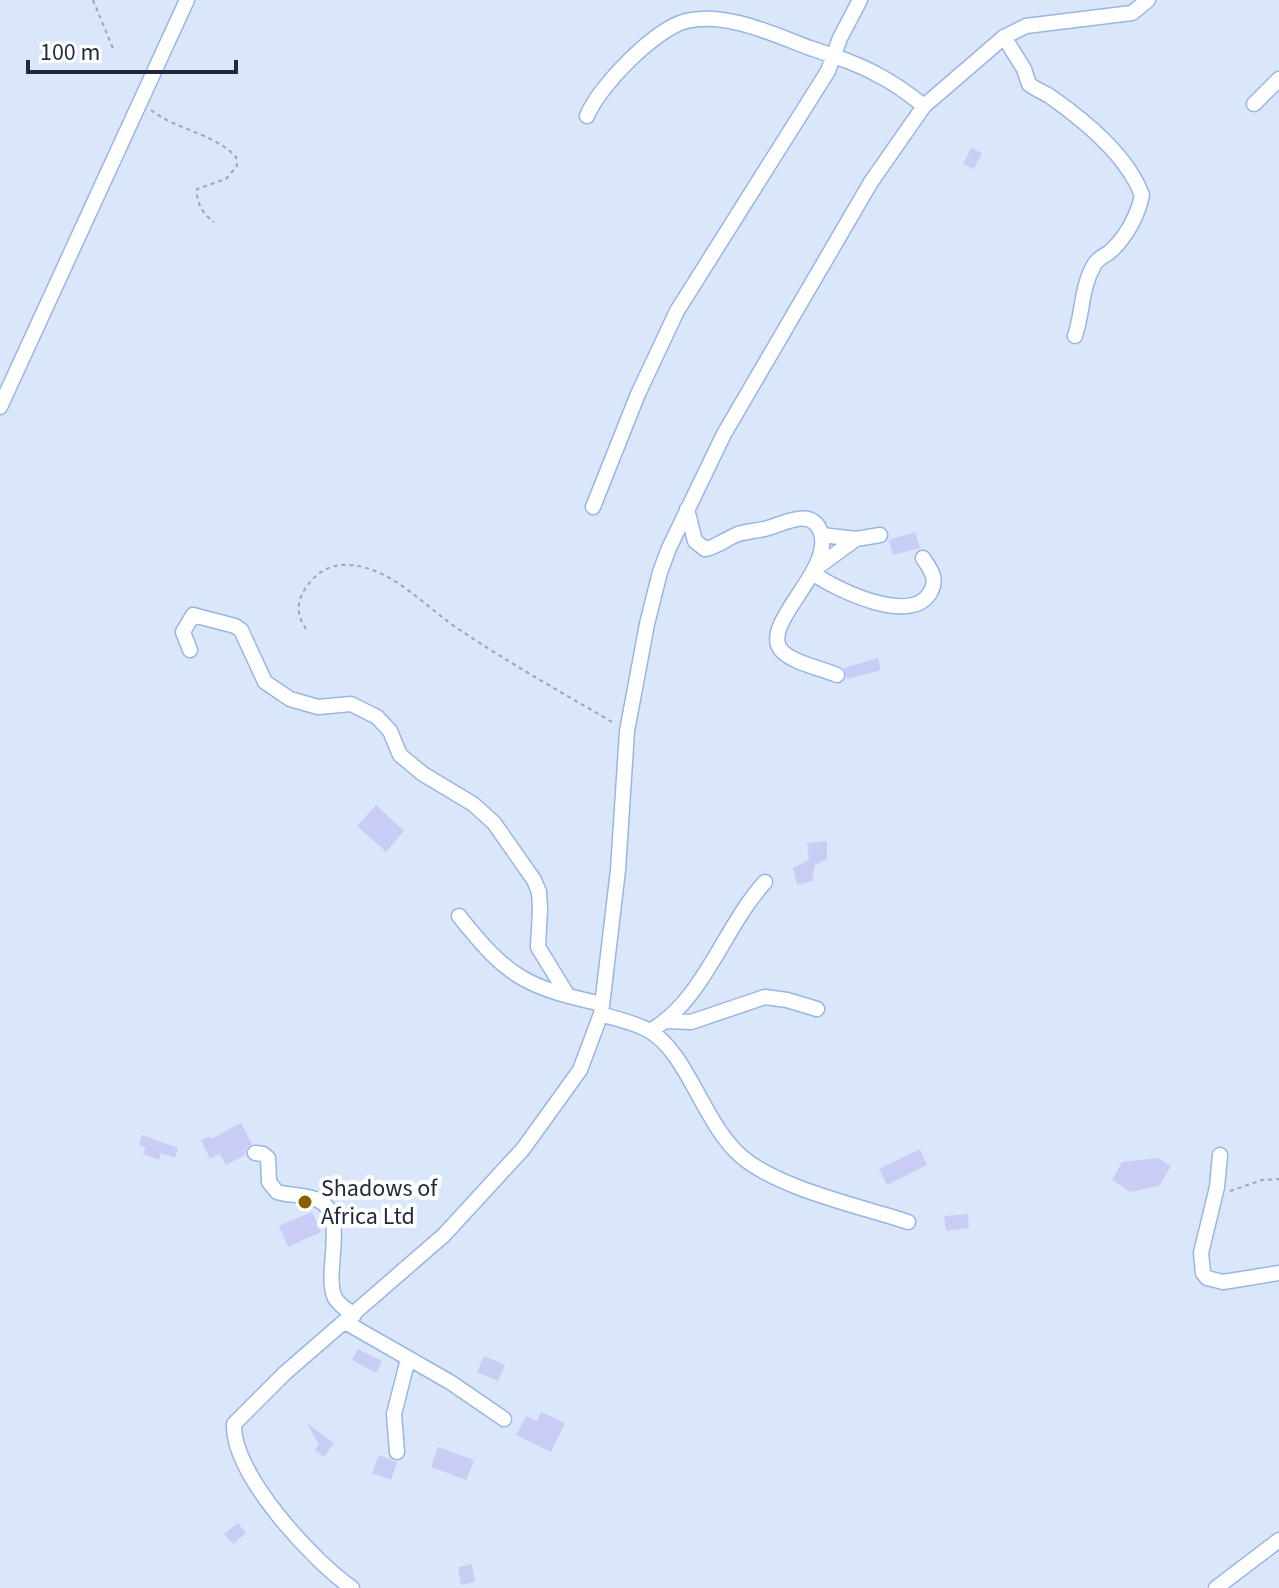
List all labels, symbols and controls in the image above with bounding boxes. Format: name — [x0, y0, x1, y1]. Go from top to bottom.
scale bar — [28, 24, 236, 74]
text: 100 m — [40, 35, 100, 70]
place label: Shadows of Africa Ltd — [321, 1171, 438, 1234]
marker: Shadows of Africa Ltd — [296, 1193, 314, 1211]

